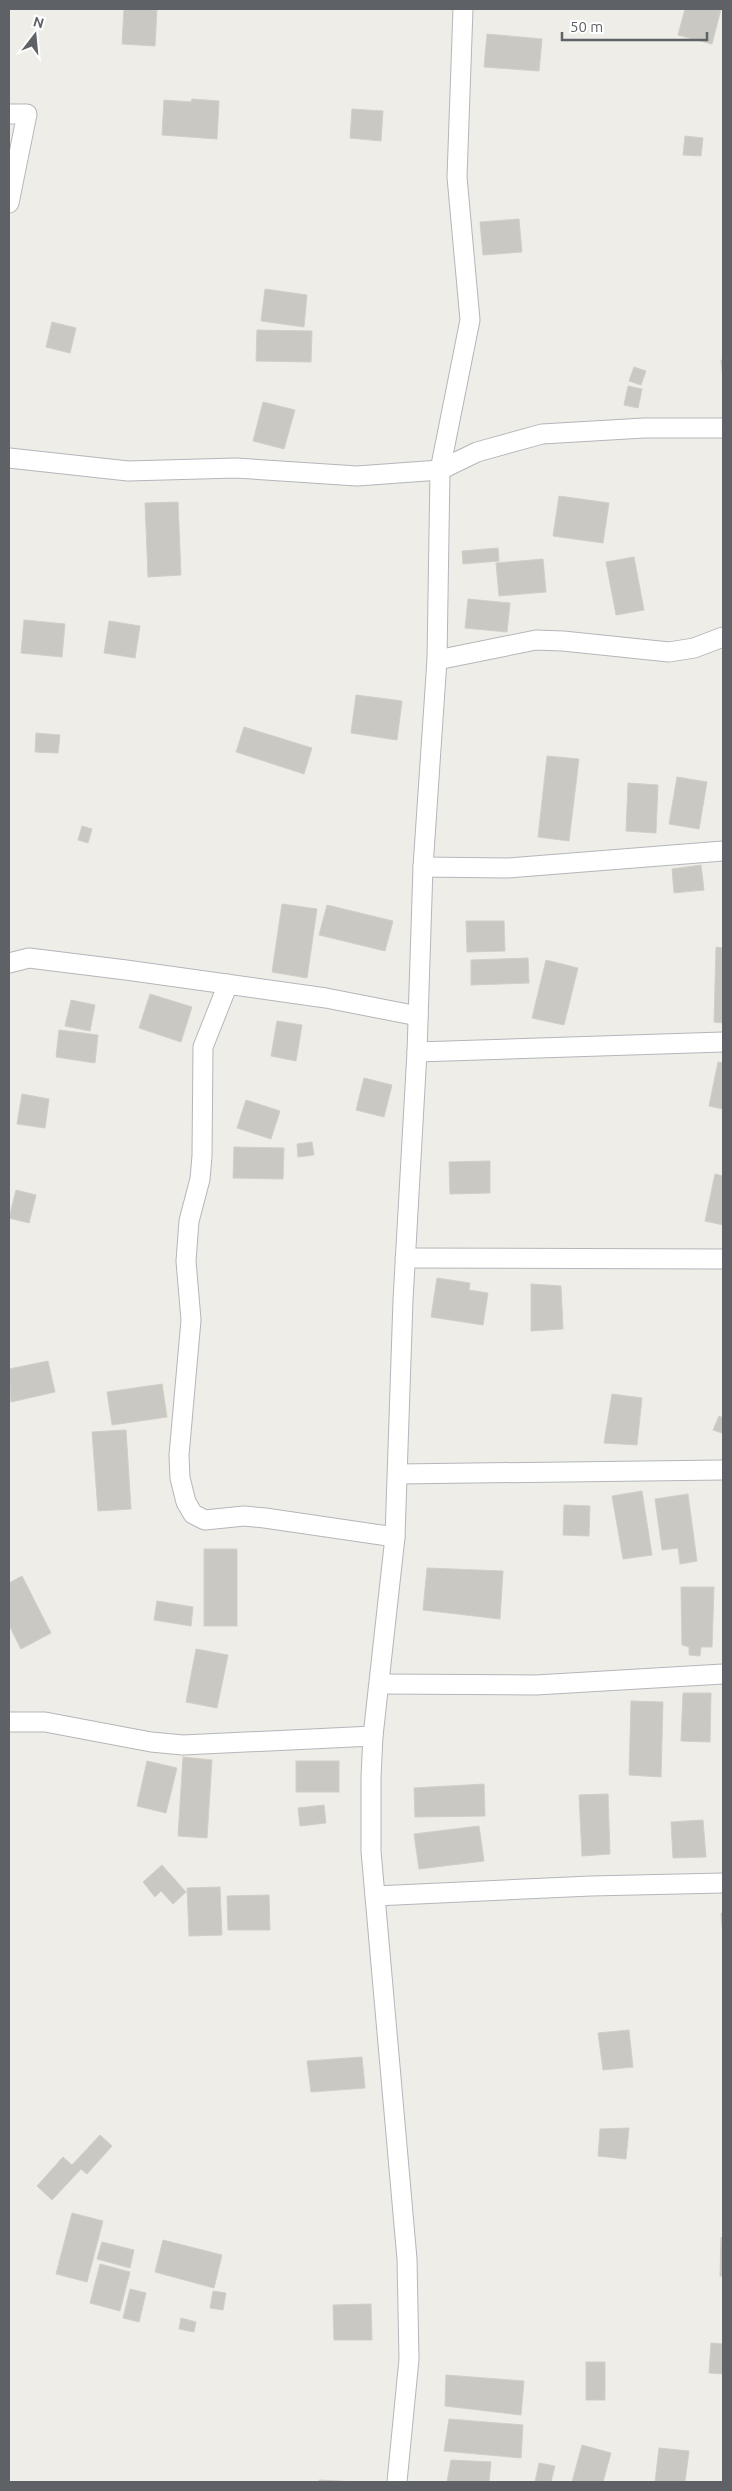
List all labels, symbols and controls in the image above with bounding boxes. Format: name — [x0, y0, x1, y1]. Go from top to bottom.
north arrow — [10, 10, 60, 60]
scale bar — [562, 10, 707, 42]
text: N — [31, 13, 46, 32]
text: 50 m — [570, 18, 603, 35]

